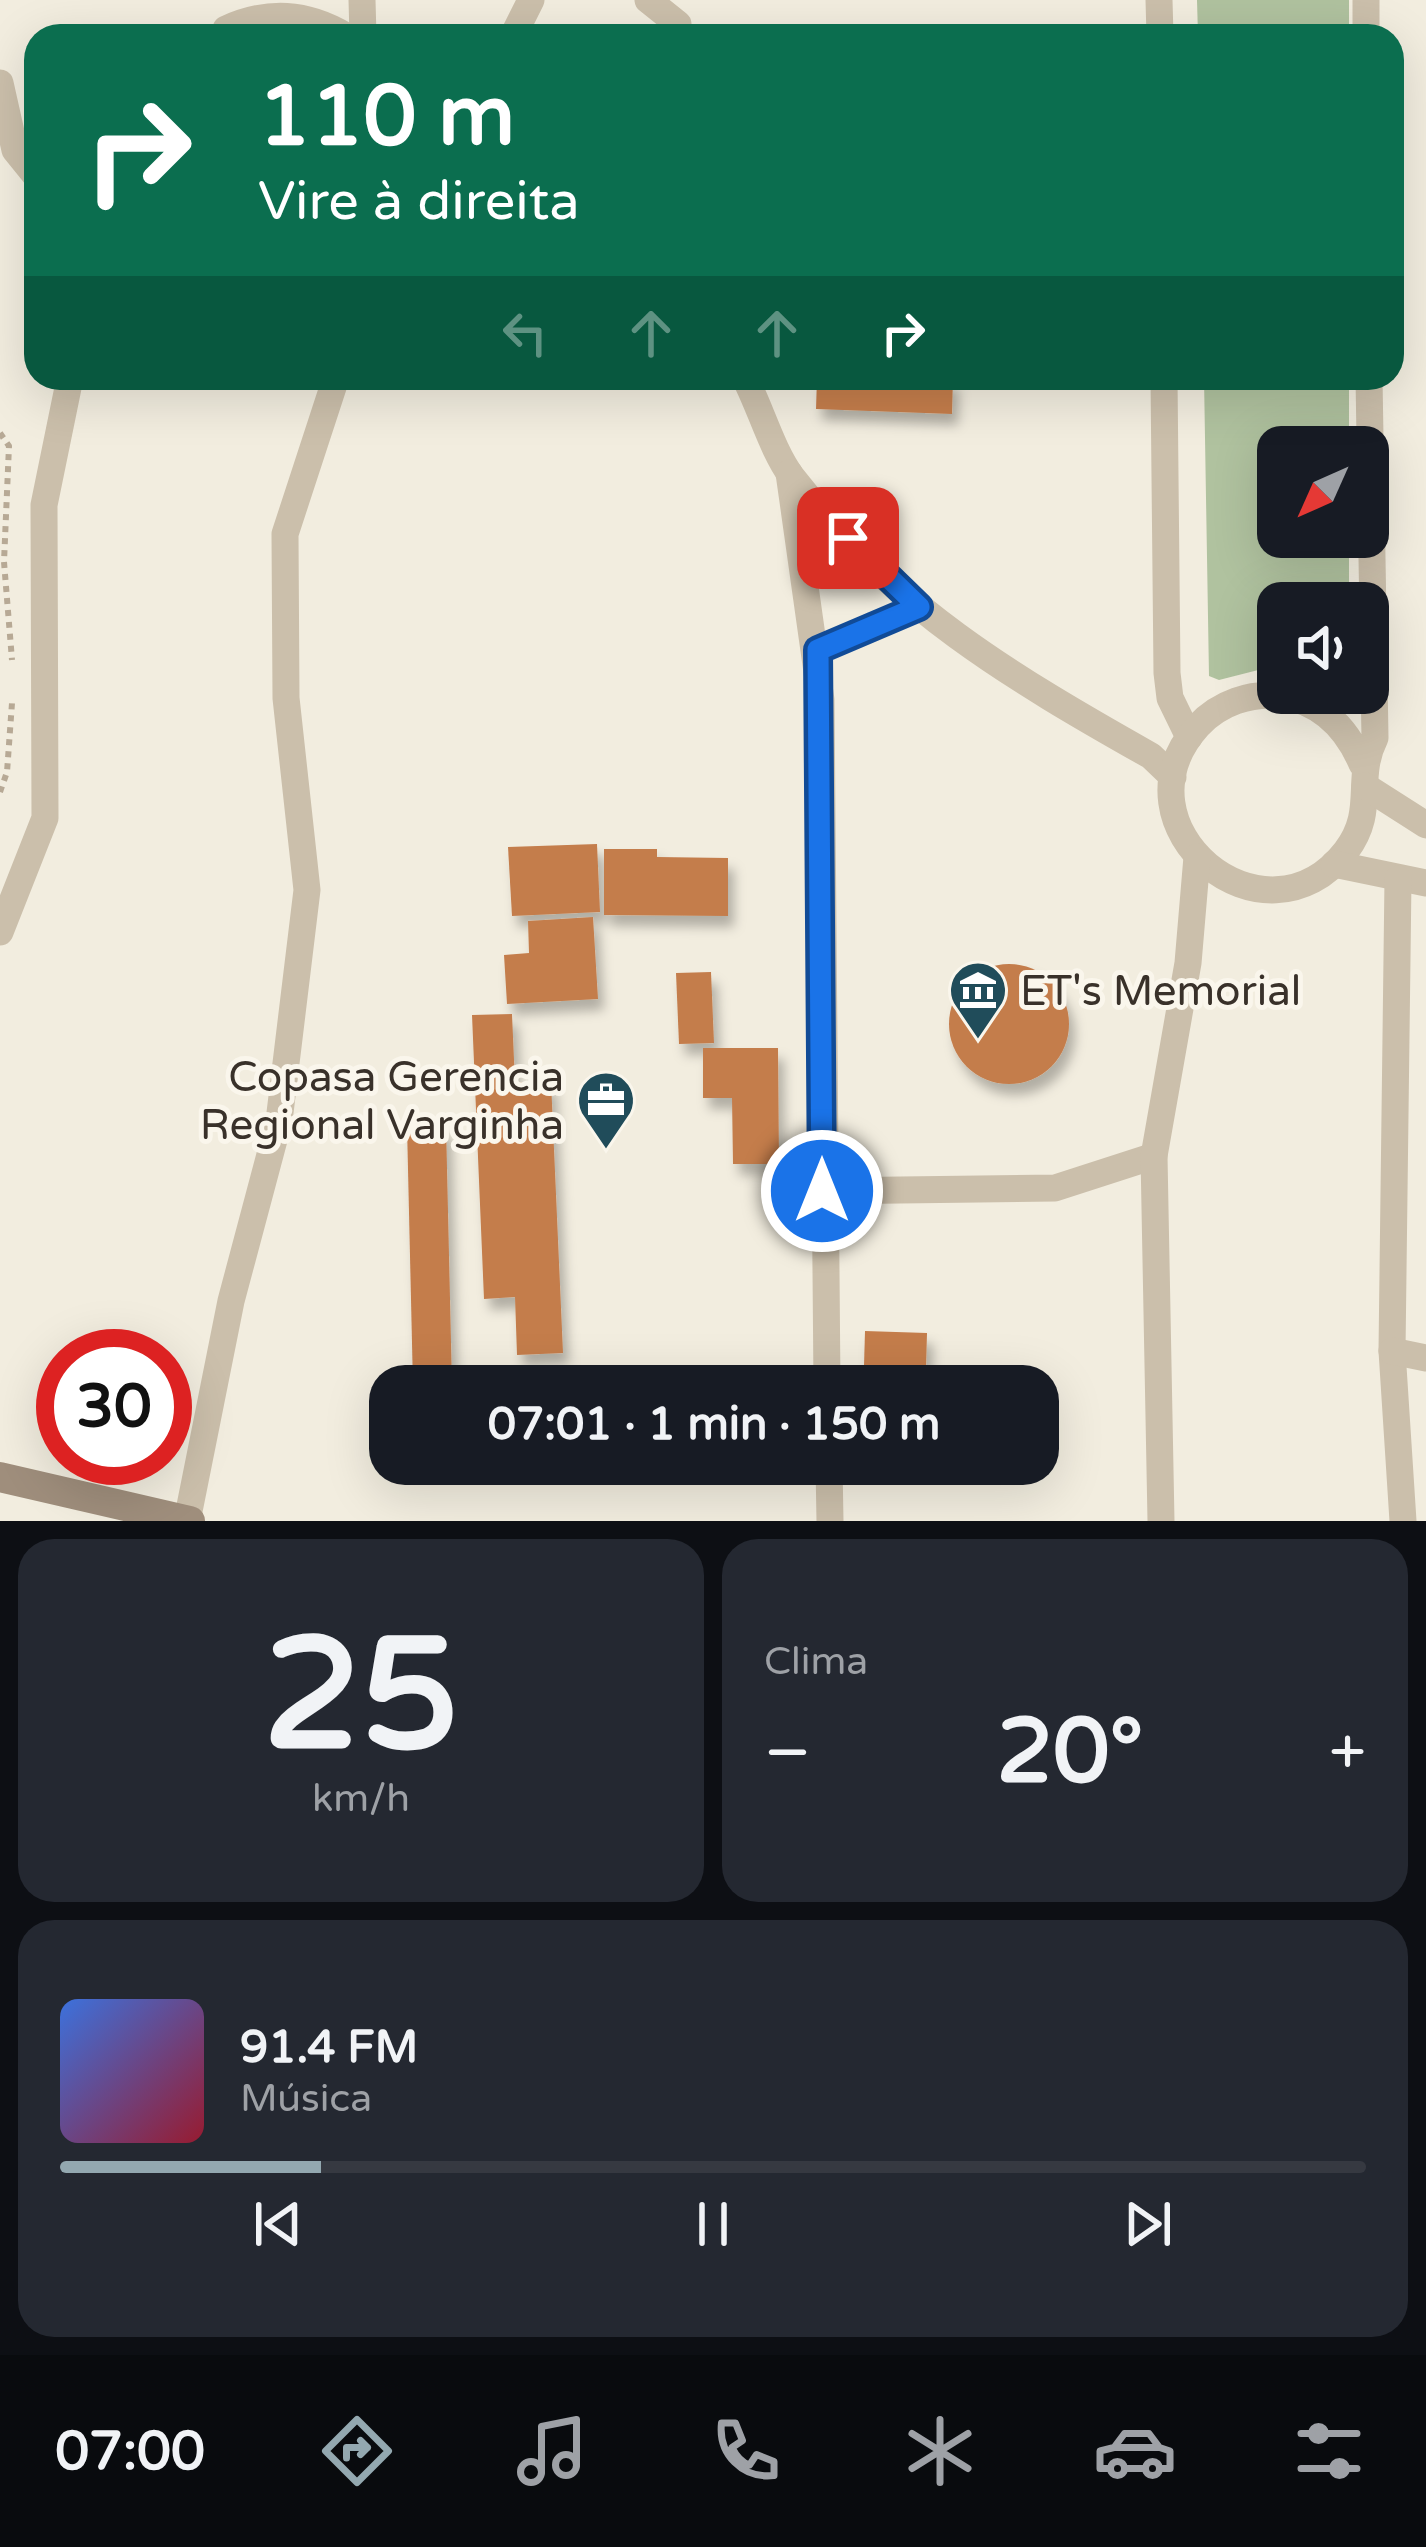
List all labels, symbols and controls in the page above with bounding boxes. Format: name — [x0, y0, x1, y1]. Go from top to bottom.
text: 110 m — [258, 67, 515, 168]
icon: right — [60, 72, 216, 228]
text: Vire à direita — [258, 169, 580, 234]
icon: left — [492, 300, 558, 366]
icon: ahead — [618, 300, 684, 366]
icon: ahead — [744, 300, 810, 366]
icon: right — [870, 300, 936, 366]
north arrow — [1257, 426, 1389, 558]
map controls — [1257, 426, 1389, 714]
pin — [797, 487, 899, 589]
icon: arrive — [815, 505, 881, 571]
button: sound — [1257, 582, 1389, 714]
museum icon: ET's Memorial — [947, 959, 1009, 1041]
place label: ET's Memorial — [1020, 966, 1301, 1017]
place label: Copasa Gerencia Regional Varginha — [200, 1052, 564, 1151]
office icon: Copasa Gerencia Regional Varginha — [575, 1069, 637, 1151]
position arrow — [759, 1128, 885, 1254]
speed limit sign: 30 — [36, 1329, 192, 1485]
text: 07:01 · 1 min · 150 m — [488, 1398, 940, 1452]
text: 25 — [263, 1603, 459, 1791]
text: Clima — [764, 1638, 868, 1685]
text: 20° — [996, 1698, 1143, 1807]
text: − — [764, 1713, 811, 1793]
text: + — [1329, 1713, 1366, 1793]
text: km/h — [312, 1775, 410, 1822]
text: 91.4 FM — [240, 2021, 418, 2075]
text: Música — [240, 2075, 372, 2122]
icon: previous — [245, 2191, 311, 2257]
icon: pause — [680, 2191, 746, 2257]
icon: next — [1115, 2191, 1181, 2257]
icon: directions — [315, 2409, 399, 2493]
icon: music — [510, 2409, 594, 2493]
icon: phone — [704, 2409, 788, 2493]
icon: climate — [898, 2409, 982, 2493]
icon: car — [1093, 2409, 1177, 2493]
icon: filters — [1287, 2409, 1371, 2493]
text: 07:00 — [55, 2419, 205, 2484]

